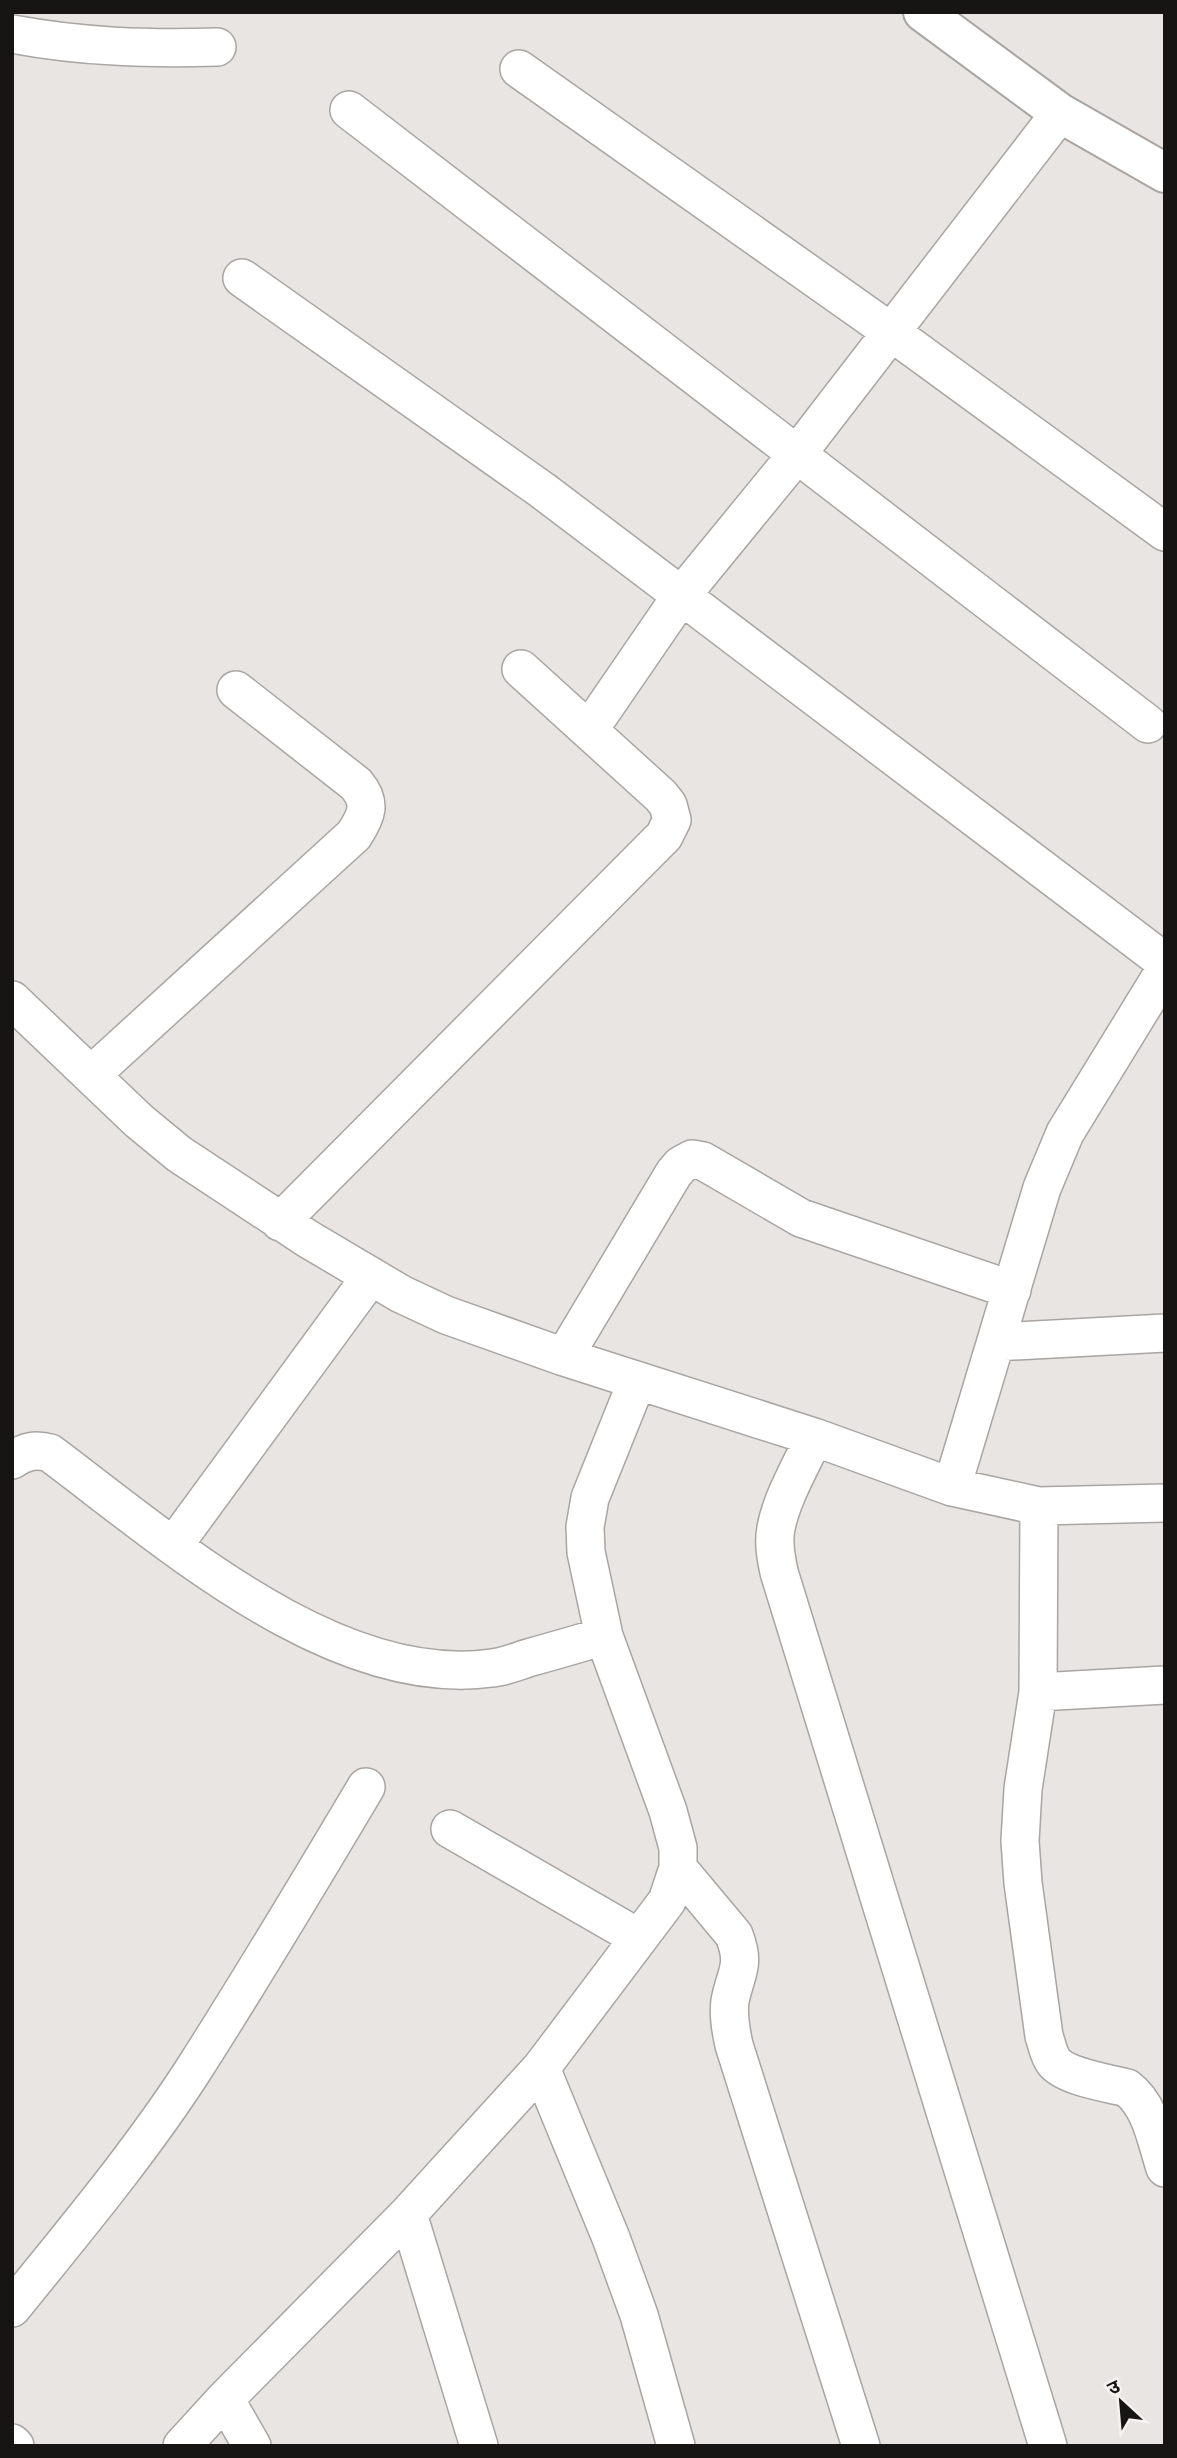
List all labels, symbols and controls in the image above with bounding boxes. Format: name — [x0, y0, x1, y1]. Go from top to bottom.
north arrow — [1086, 2367, 1156, 2437]
text: उ — [1103, 2372, 1125, 2401]

